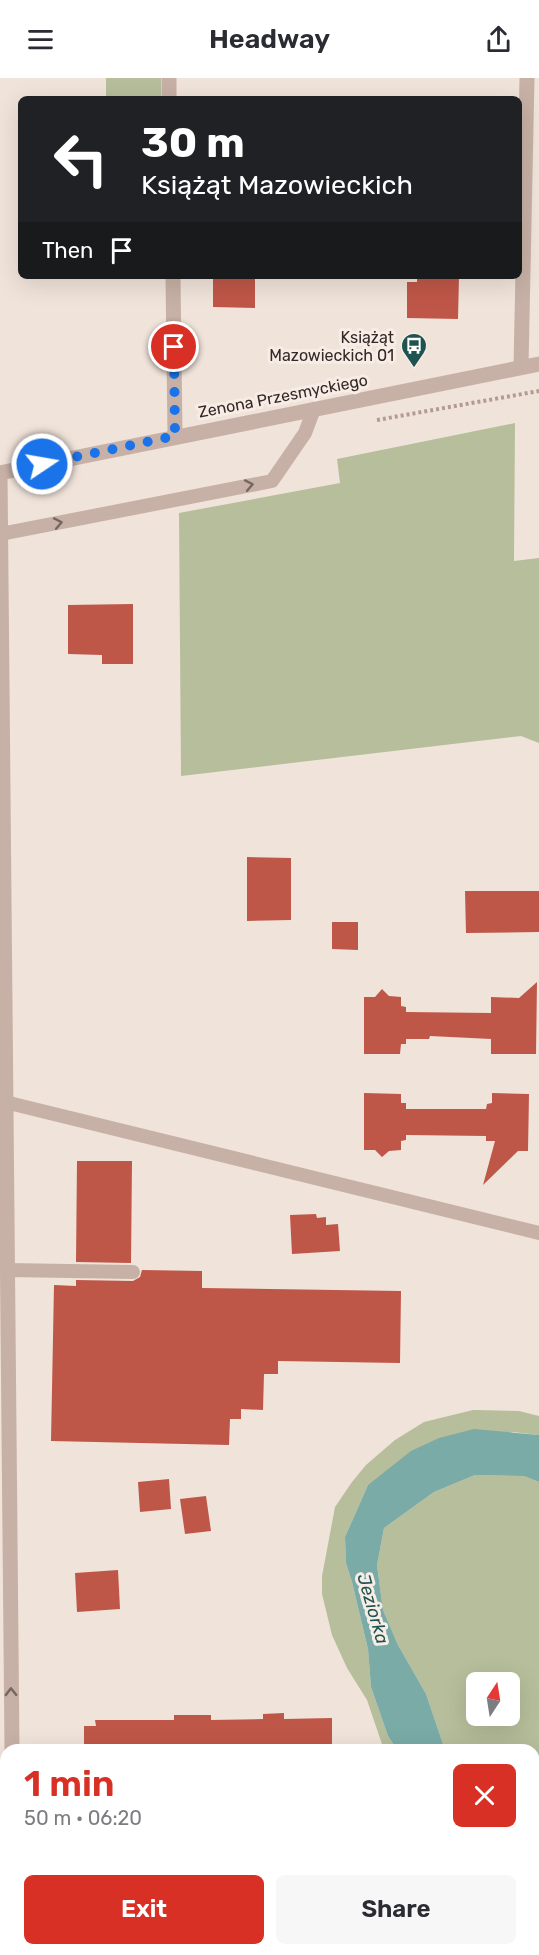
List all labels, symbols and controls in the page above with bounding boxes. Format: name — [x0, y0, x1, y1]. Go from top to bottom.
icon: menu — [24, 23, 57, 56]
text: Headway — [209, 23, 330, 55]
icon: share — [482, 23, 515, 56]
text: 30 m — [141, 118, 245, 168]
icon: left — [42, 120, 120, 198]
text: Książąt Mazowieckich — [141, 169, 413, 201]
icon: arrive — [105, 234, 138, 267]
text: Then — [42, 237, 93, 264]
pin — [148, 321, 199, 372]
place label: Książąt Mazowieckich 01 — [269, 328, 394, 365]
icon: arrive — [157, 330, 190, 363]
bus stop icon: Książąt Mazowieckich 01 — [399, 331, 429, 369]
street label: Zenona Przesmyckiego — [197, 370, 369, 422]
position arrow — [10, 432, 74, 496]
one-way arrow — [244, 479, 254, 492]
one-way arrow — [53, 517, 63, 530]
water label: Jeziorka — [353, 1571, 394, 1647]
north arrow — [466, 1672, 520, 1726]
map controls — [466, 1672, 520, 1726]
one-way arrow — [5, 1688, 17, 1697]
text: 1 min — [24, 1762, 115, 1805]
button: close — [453, 1764, 516, 1827]
text: 50 m · 06:20 — [24, 1806, 142, 1830]
button: Exit — [24, 1875, 264, 1944]
button: Share — [276, 1875, 516, 1944]

